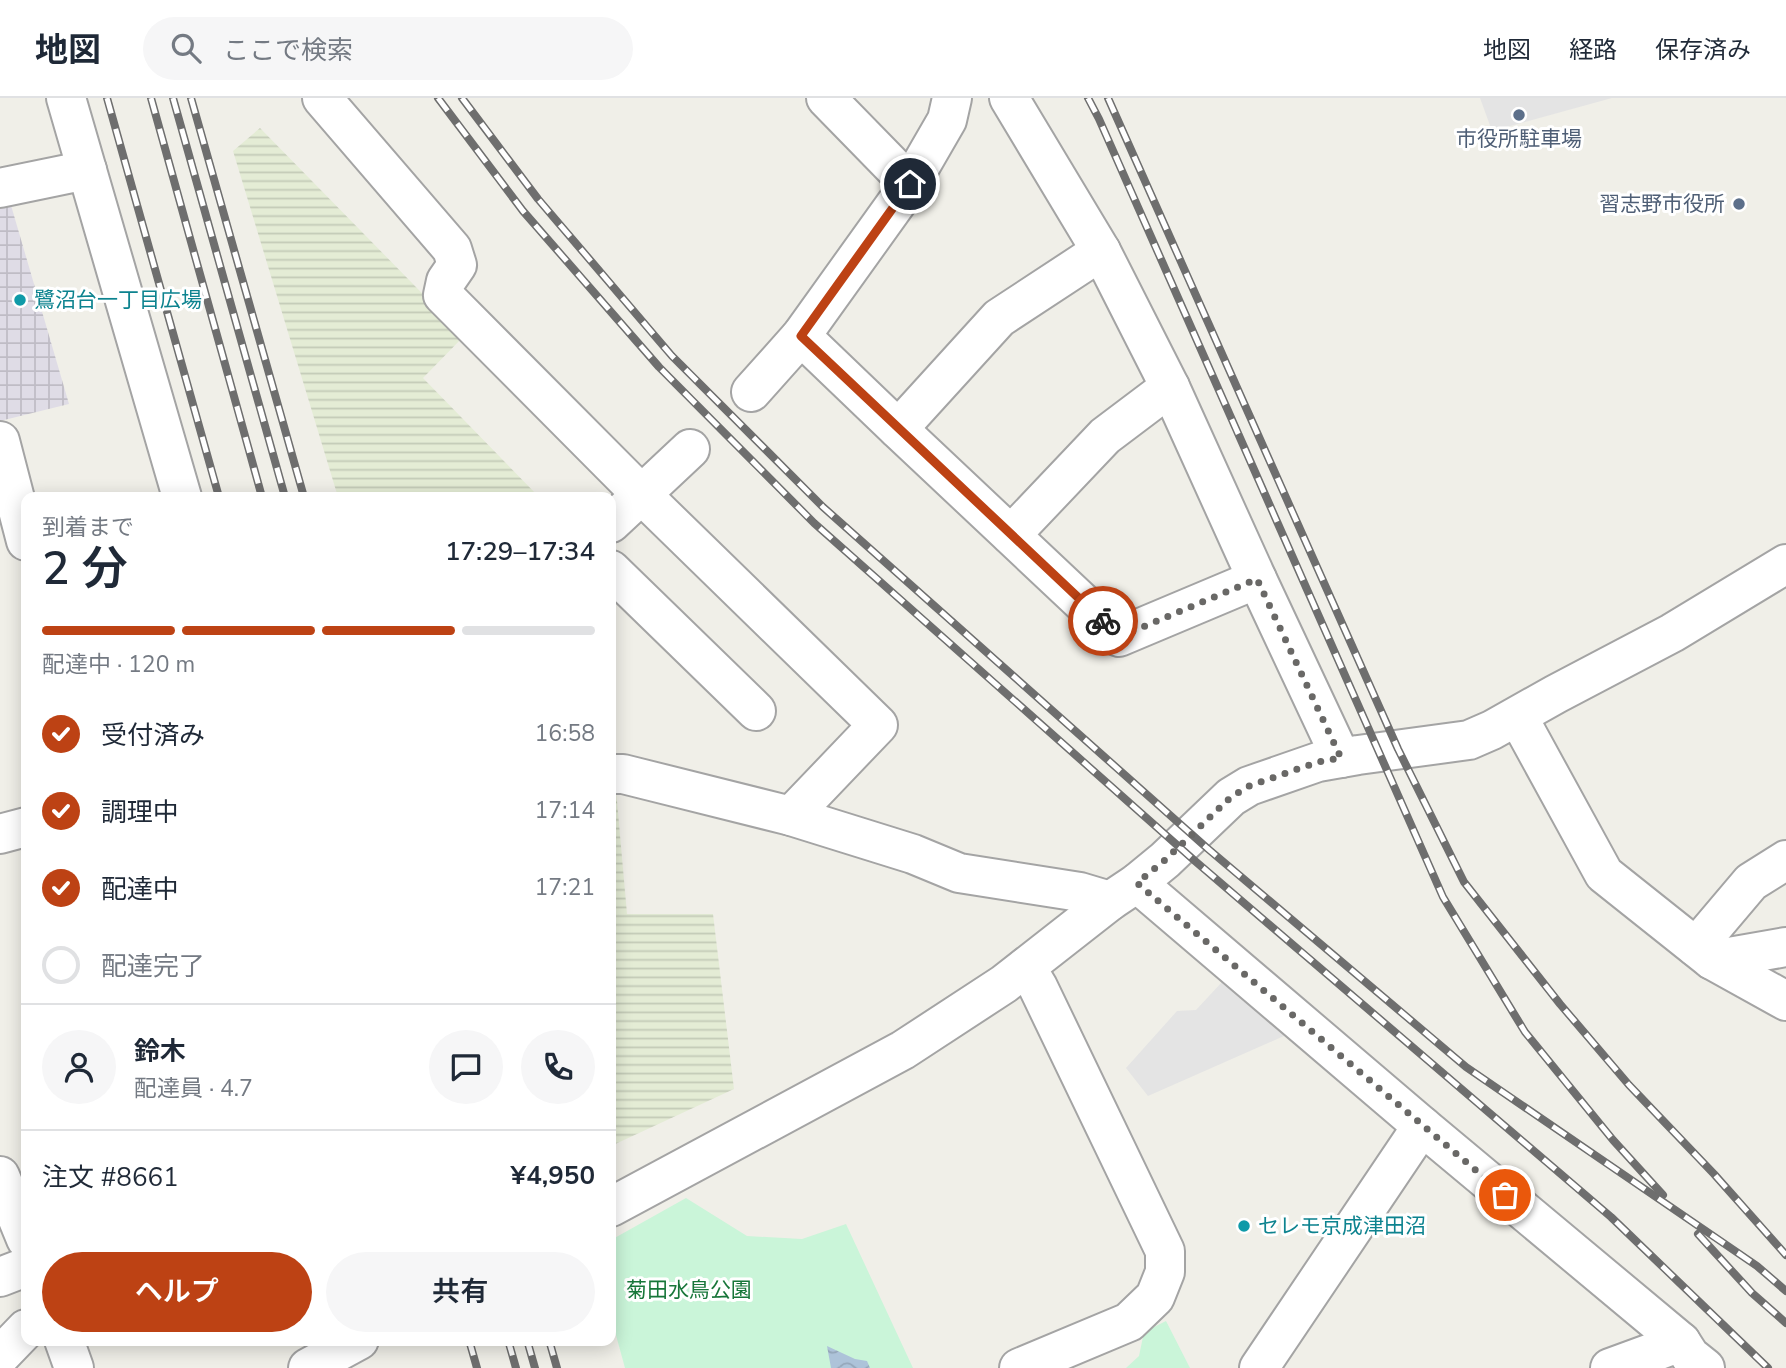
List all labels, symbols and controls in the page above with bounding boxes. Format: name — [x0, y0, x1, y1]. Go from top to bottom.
search box — [143, 17, 633, 80]
text: 地図 — [35, 28, 101, 73]
icon: search — [167, 29, 205, 67]
text: ここで検索 — [223, 33, 353, 68]
text: 地図 — [1483, 34, 1531, 66]
text: 経路 — [1569, 34, 1617, 66]
text: 保存済み — [1655, 34, 1751, 66]
marker: 市役所駐車場 — [1511, 107, 1527, 123]
place label: 市役所駐車場 — [1456, 125, 1582, 153]
pin — [880, 154, 940, 214]
icon: home — [891, 165, 929, 203]
place label: 習志野市役所 — [1599, 190, 1725, 218]
marker: 習志野市役所 — [1731, 196, 1747, 212]
place label: 鷺沼台一丁目広場 — [34, 286, 202, 314]
marker: 鷺沼台一丁目広場 — [12, 292, 28, 308]
text: 到着まで — [42, 512, 134, 543]
text: 17:29–17:34 — [445, 534, 595, 569]
text: 2 分 — [42, 537, 128, 600]
courier — [1068, 586, 1138, 656]
icon: bike — [1084, 602, 1122, 640]
text: 配達中 · 120 m — [42, 649, 195, 680]
icon: check — [42, 715, 80, 753]
text: 受付済み — [101, 718, 205, 753]
text: 16:58 — [535, 718, 595, 749]
icon: check — [42, 792, 80, 830]
text: 調理中 — [101, 795, 179, 830]
text: 17:14 — [535, 795, 595, 826]
icon: check — [42, 869, 80, 907]
text: 配達中 — [101, 872, 179, 907]
text: 17:21 — [535, 872, 595, 903]
text: 配達完了 — [101, 949, 205, 984]
button: person — [42, 1030, 116, 1104]
button: chat — [429, 1030, 503, 1104]
button: phone — [521, 1030, 595, 1104]
text: 鈴木 — [134, 1034, 186, 1069]
text: 配達員 · 4.7 — [134, 1073, 253, 1104]
text: ¥4,950 — [511, 1158, 595, 1193]
text: 注文 #8661 — [42, 1160, 179, 1195]
pin — [1475, 1165, 1535, 1225]
icon: bag — [1486, 1176, 1524, 1214]
place label: セレモ京成津田沼 — [1258, 1212, 1426, 1240]
marker: セレモ京成津田沼 — [1236, 1218, 1252, 1234]
button: ヘルプ — [42, 1252, 312, 1332]
button: 共有 — [326, 1252, 595, 1332]
park label: 菊田水鳥公園 — [626, 1276, 752, 1304]

